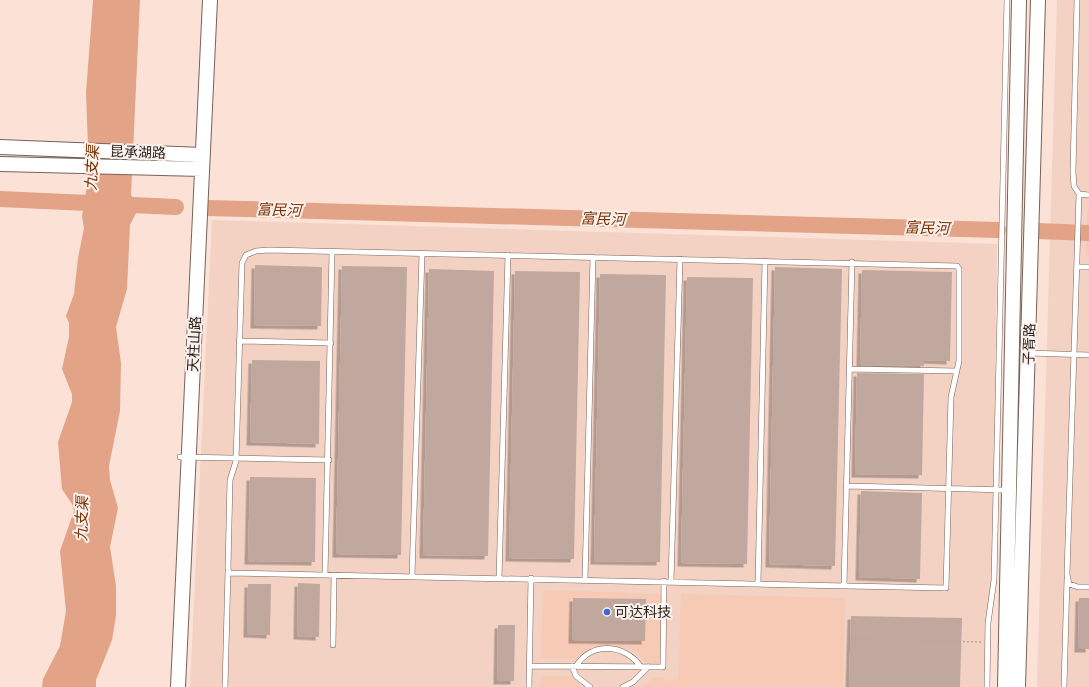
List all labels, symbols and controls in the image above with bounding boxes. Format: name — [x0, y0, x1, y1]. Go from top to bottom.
water label: 九支渠 — [82, 143, 102, 191]
street label: 昆承湖路 — [110, 143, 166, 162]
water label: 富民河 — [256, 200, 305, 220]
water label: 富民河 — [580, 209, 629, 229]
water label: 富民河 — [904, 218, 953, 238]
street label: 天柱山路 — [185, 316, 204, 372]
street label: 子胥路 — [1020, 323, 1039, 365]
water label: 九支渠 — [73, 494, 91, 542]
place label: 可达科技 — [615, 604, 671, 621]
marker: 可达科技 — [602, 607, 612, 617]

